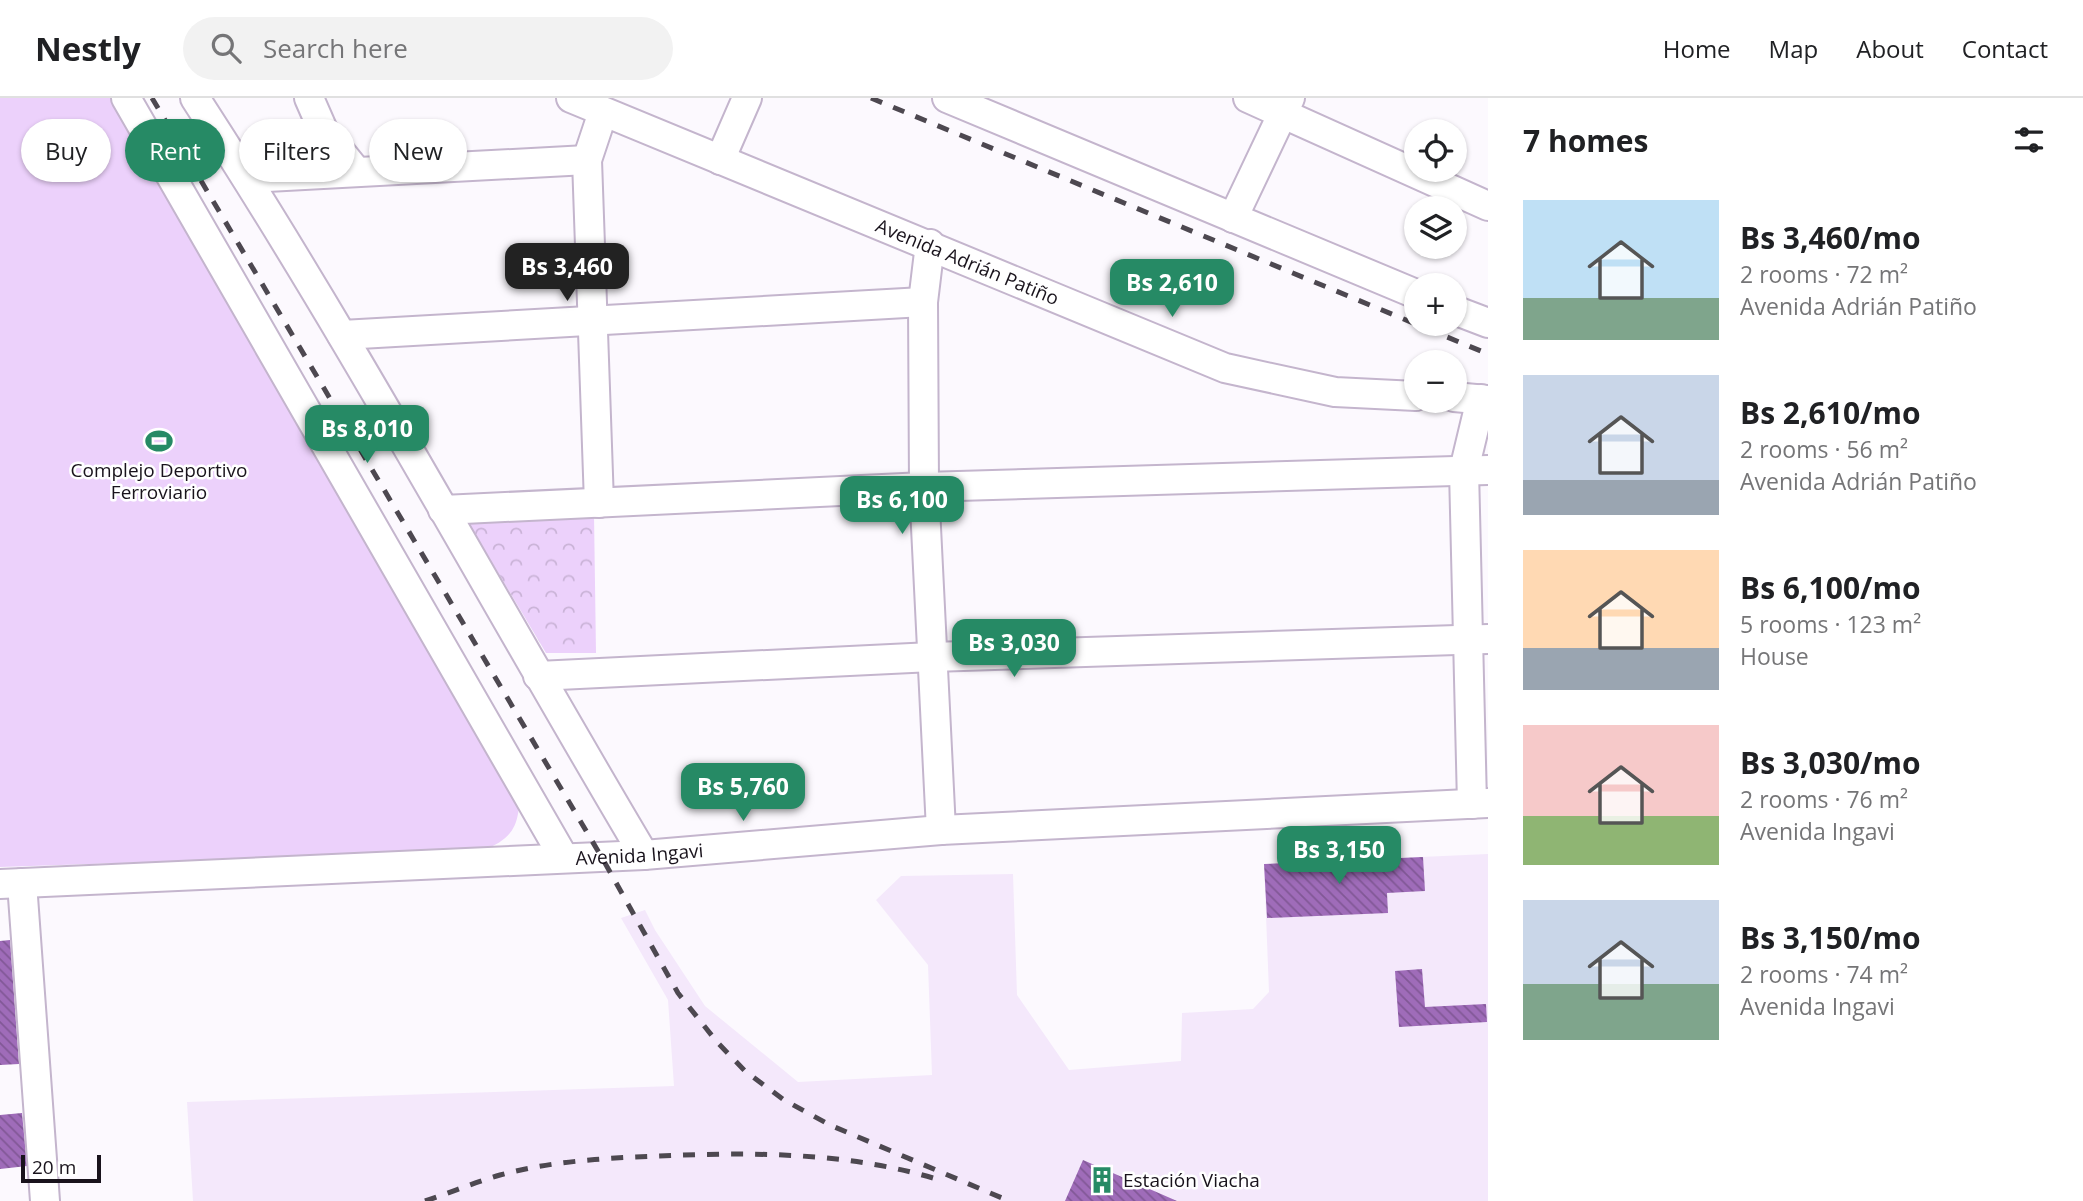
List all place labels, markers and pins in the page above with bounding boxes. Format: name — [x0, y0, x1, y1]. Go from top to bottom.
pin: Bs 3,460 — [495, 244, 639, 303]
pin: Bs 2,610 — [1100, 260, 1244, 319]
pin: Bs 8,010 — [295, 406, 439, 465]
sports icon: Complejo Deportivo Ferroviario — [144, 426, 174, 456]
place label: Complejo Deportivo Ferroviario — [70, 457, 248, 505]
pin: Bs 6,100 — [830, 476, 974, 536]
pin: Bs 3,030 — [942, 620, 1086, 679]
pin: Bs 5,760 — [671, 764, 815, 823]
pin: Bs 3,150 — [1267, 826, 1411, 886]
building icon: Estación Viacha — [1087, 1165, 1117, 1195]
place label: Estación Viacha — [1123, 1167, 1260, 1193]

